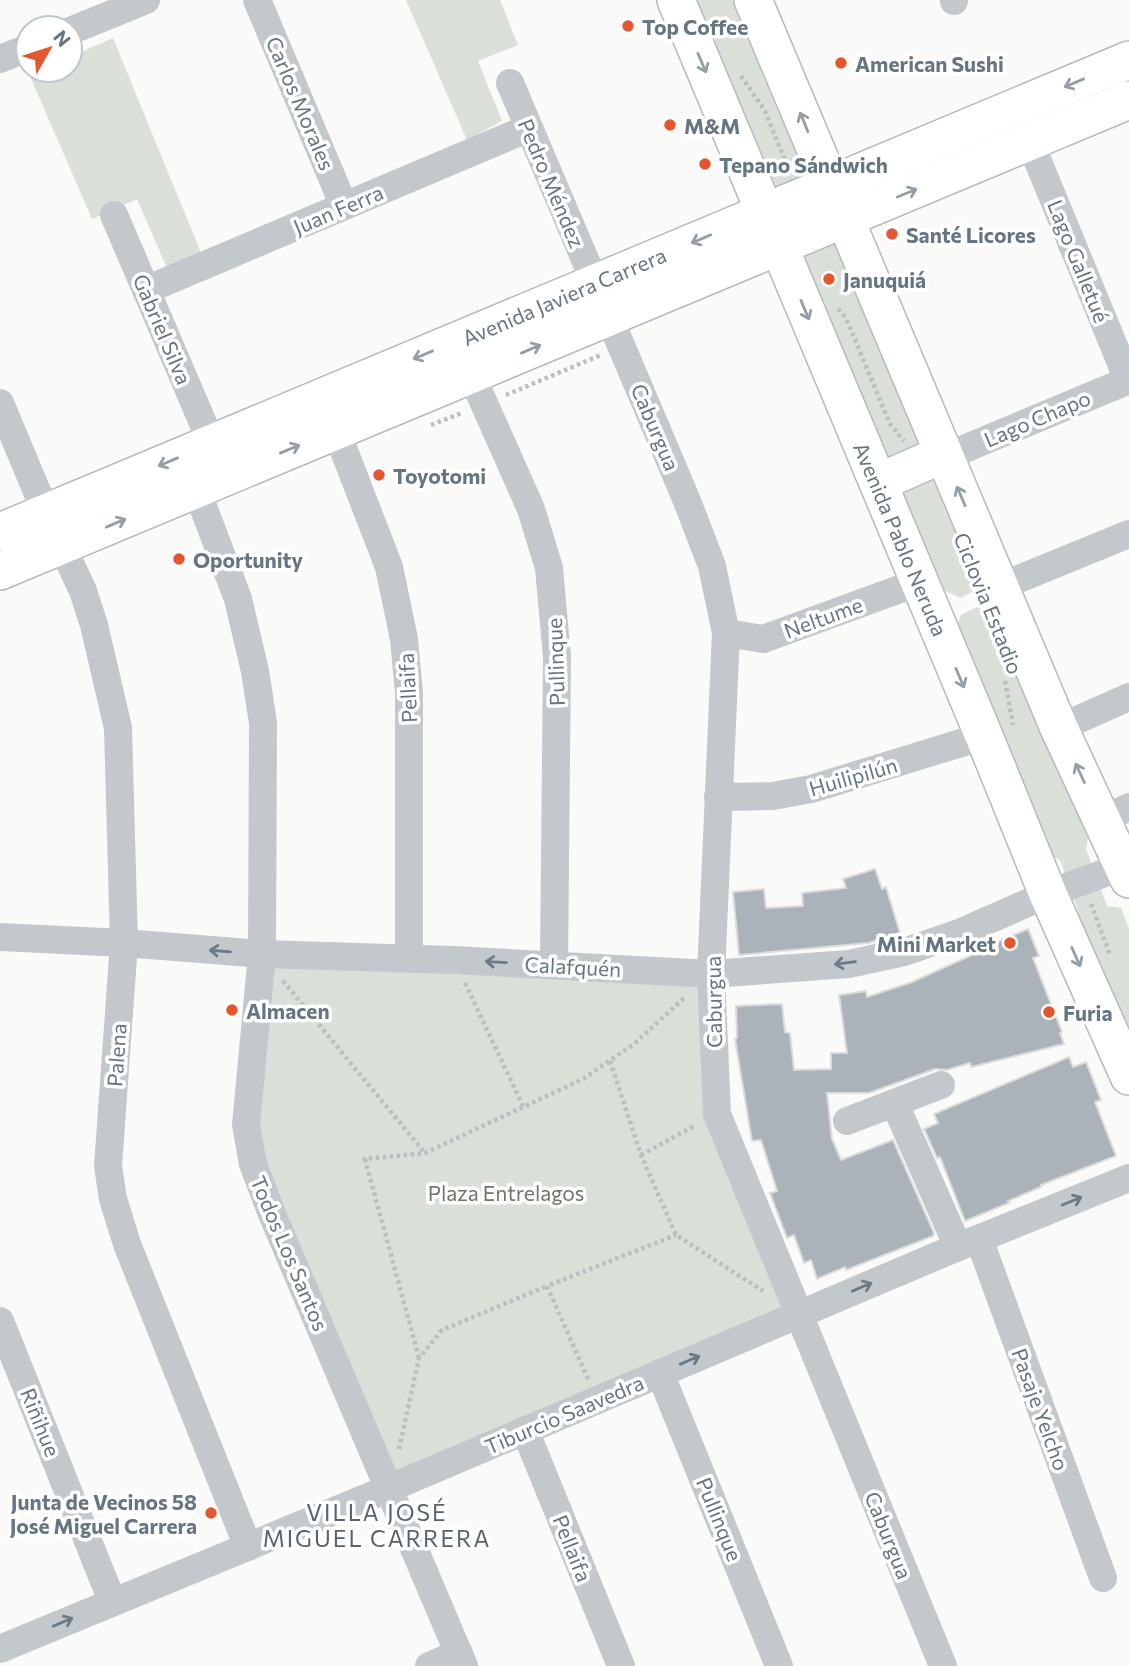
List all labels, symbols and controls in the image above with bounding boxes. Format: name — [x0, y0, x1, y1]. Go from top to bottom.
north arrow — [14, 14, 84, 84]
place label: Top Coffee — [642, 14, 748, 39]
marker: Top Coffee — [620, 18, 636, 34]
text: N — [49, 25, 76, 51]
street label: Carlos Morales — [262, 32, 340, 174]
place label: American Sushi — [855, 51, 1004, 76]
one-way arrow — [696, 52, 709, 73]
marker: American Sushi — [833, 55, 849, 71]
one-way arrow — [1064, 77, 1086, 90]
one-way arrow — [796, 112, 809, 134]
place label: M&M — [684, 113, 740, 138]
street label: Pedro Méndez — [514, 115, 590, 251]
marker: M&M — [662, 117, 678, 133]
place label: Tepano Sándwich — [719, 152, 888, 177]
marker: Tepano Sándwich — [697, 156, 713, 172]
street label: Juan Ferra — [289, 179, 387, 239]
one-way arrow — [895, 185, 917, 198]
street label: Lago Galletué — [1043, 196, 1115, 326]
place label: Santé Licores — [906, 222, 1036, 247]
marker: Santé Licores — [884, 226, 900, 242]
one-way arrow — [691, 234, 712, 247]
street label: Avenida Javiera Carrera — [458, 242, 670, 350]
place label: Januquiá — [843, 267, 926, 292]
street label: Gabriel Silva — [129, 270, 197, 388]
marker: Januquiá — [821, 271, 837, 287]
one-way arrow — [799, 299, 812, 320]
one-way arrow — [519, 342, 541, 355]
one-way arrow — [413, 349, 434, 362]
street label: Caburgua — [627, 380, 685, 474]
street label: Lago Chapo — [980, 384, 1094, 452]
street label: Avenida Pablo Neruda — [849, 438, 953, 640]
one-way arrow — [278, 441, 300, 454]
one-way arrow — [158, 456, 179, 469]
place label: Toyotomi — [393, 463, 486, 488]
marker: Toyotomi — [371, 467, 387, 483]
one-way arrow — [954, 486, 967, 507]
one-way arrow — [105, 515, 127, 528]
street label: Ciclovia Estadio — [949, 529, 1029, 677]
place label: Oportunity — [193, 547, 303, 572]
marker: Oportunity — [171, 551, 187, 567]
street label: Neltume — [780, 591, 866, 643]
street label: Pullinque — [541, 618, 569, 706]
street label: Pellaifa — [393, 652, 421, 724]
one-way arrow — [954, 666, 967, 688]
street label: Huilipilún — [806, 752, 900, 800]
one-way arrow — [1073, 763, 1086, 784]
place label: Mini Market — [877, 931, 996, 956]
marker: Mini Market — [1002, 935, 1018, 951]
one-way arrow — [209, 944, 231, 957]
one-way arrow — [1070, 945, 1083, 967]
street label: Calafquén — [524, 951, 622, 981]
one-way arrow — [485, 955, 508, 968]
street label: Caburgua — [700, 956, 726, 1048]
one-way arrow — [834, 957, 857, 970]
place label: Almacen — [246, 998, 330, 1023]
place label: Furia — [1063, 1000, 1113, 1025]
marker: Almacen — [224, 1002, 240, 1018]
marker: Furia — [1041, 1004, 1057, 1020]
street label: Palena — [101, 1022, 131, 1088]
street label: Todos Los Santos — [246, 1172, 334, 1334]
park label: Plaza Entrelagos — [428, 1180, 584, 1205]
one-way arrow — [1061, 1193, 1083, 1206]
one-way arrow — [851, 1280, 872, 1293]
street label: Pasaje Yelcho — [1007, 1344, 1075, 1474]
one-way arrow — [679, 1353, 701, 1366]
street label: Tiburcio Saavedra — [481, 1369, 647, 1459]
street label: Riñihue — [16, 1384, 66, 1460]
street label: Pullinque — [692, 1473, 748, 1565]
street label: Caburgua — [860, 1488, 918, 1582]
place label: Junta de Vecinos 58 José Miguel Carrera — [10, 1489, 197, 1538]
district label: VILLA JOSÉ MIGUEL CARRERA — [263, 1498, 491, 1552]
marker: Junta de Vecinos 58 José Miguel Carrera — [203, 1505, 219, 1521]
street label: Pellaifa — [548, 1511, 598, 1585]
one-way arrow — [52, 1615, 73, 1628]

